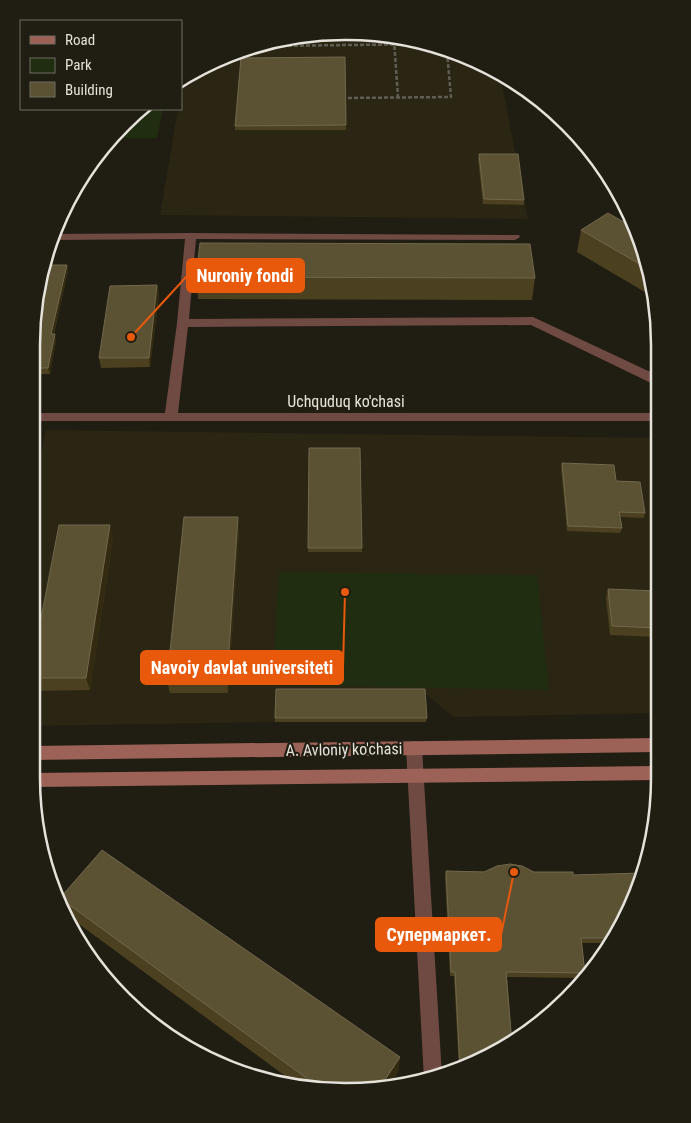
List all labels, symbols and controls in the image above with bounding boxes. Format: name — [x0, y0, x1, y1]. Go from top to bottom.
legend — [20, 20, 182, 110]
text: Road — [65, 31, 95, 49]
text: Park — [65, 56, 92, 74]
text: Building — [65, 81, 113, 99]
callout: Nuroniy fondi — [187, 259, 304, 292]
text: Nuroniy fondi — [196, 265, 294, 286]
street label: Uchquduq ko'chasi — [287, 392, 405, 411]
callout: Navoiy davlat universiteti — [141, 651, 343, 684]
text: Navoiy davlat universiteti — [151, 657, 333, 678]
street label: A. Avloniy ko'chasi — [286, 739, 402, 760]
callout: Супермаркет. — [376, 918, 501, 951]
text: Супермаркет. — [387, 924, 491, 945]

